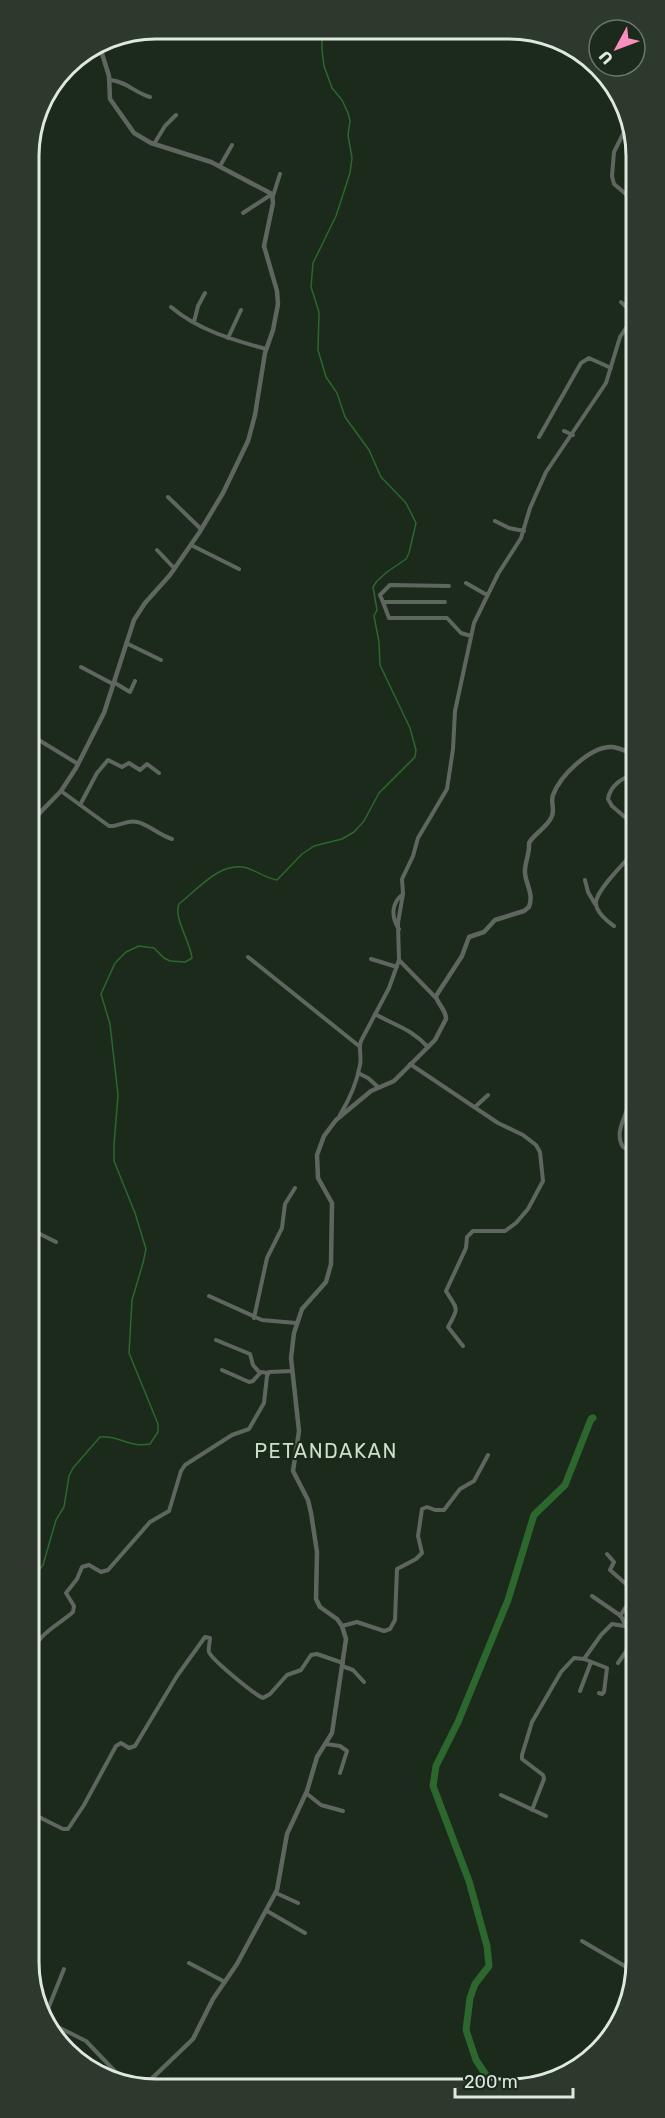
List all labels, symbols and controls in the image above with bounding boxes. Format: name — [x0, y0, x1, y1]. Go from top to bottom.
north arrow — [587, 18, 647, 78]
text: U — [595, 47, 617, 68]
district label: PETANDAKAN — [254, 1439, 398, 1463]
scale bar — [455, 2061, 574, 2099]
text: 200 m — [464, 2071, 518, 2093]

